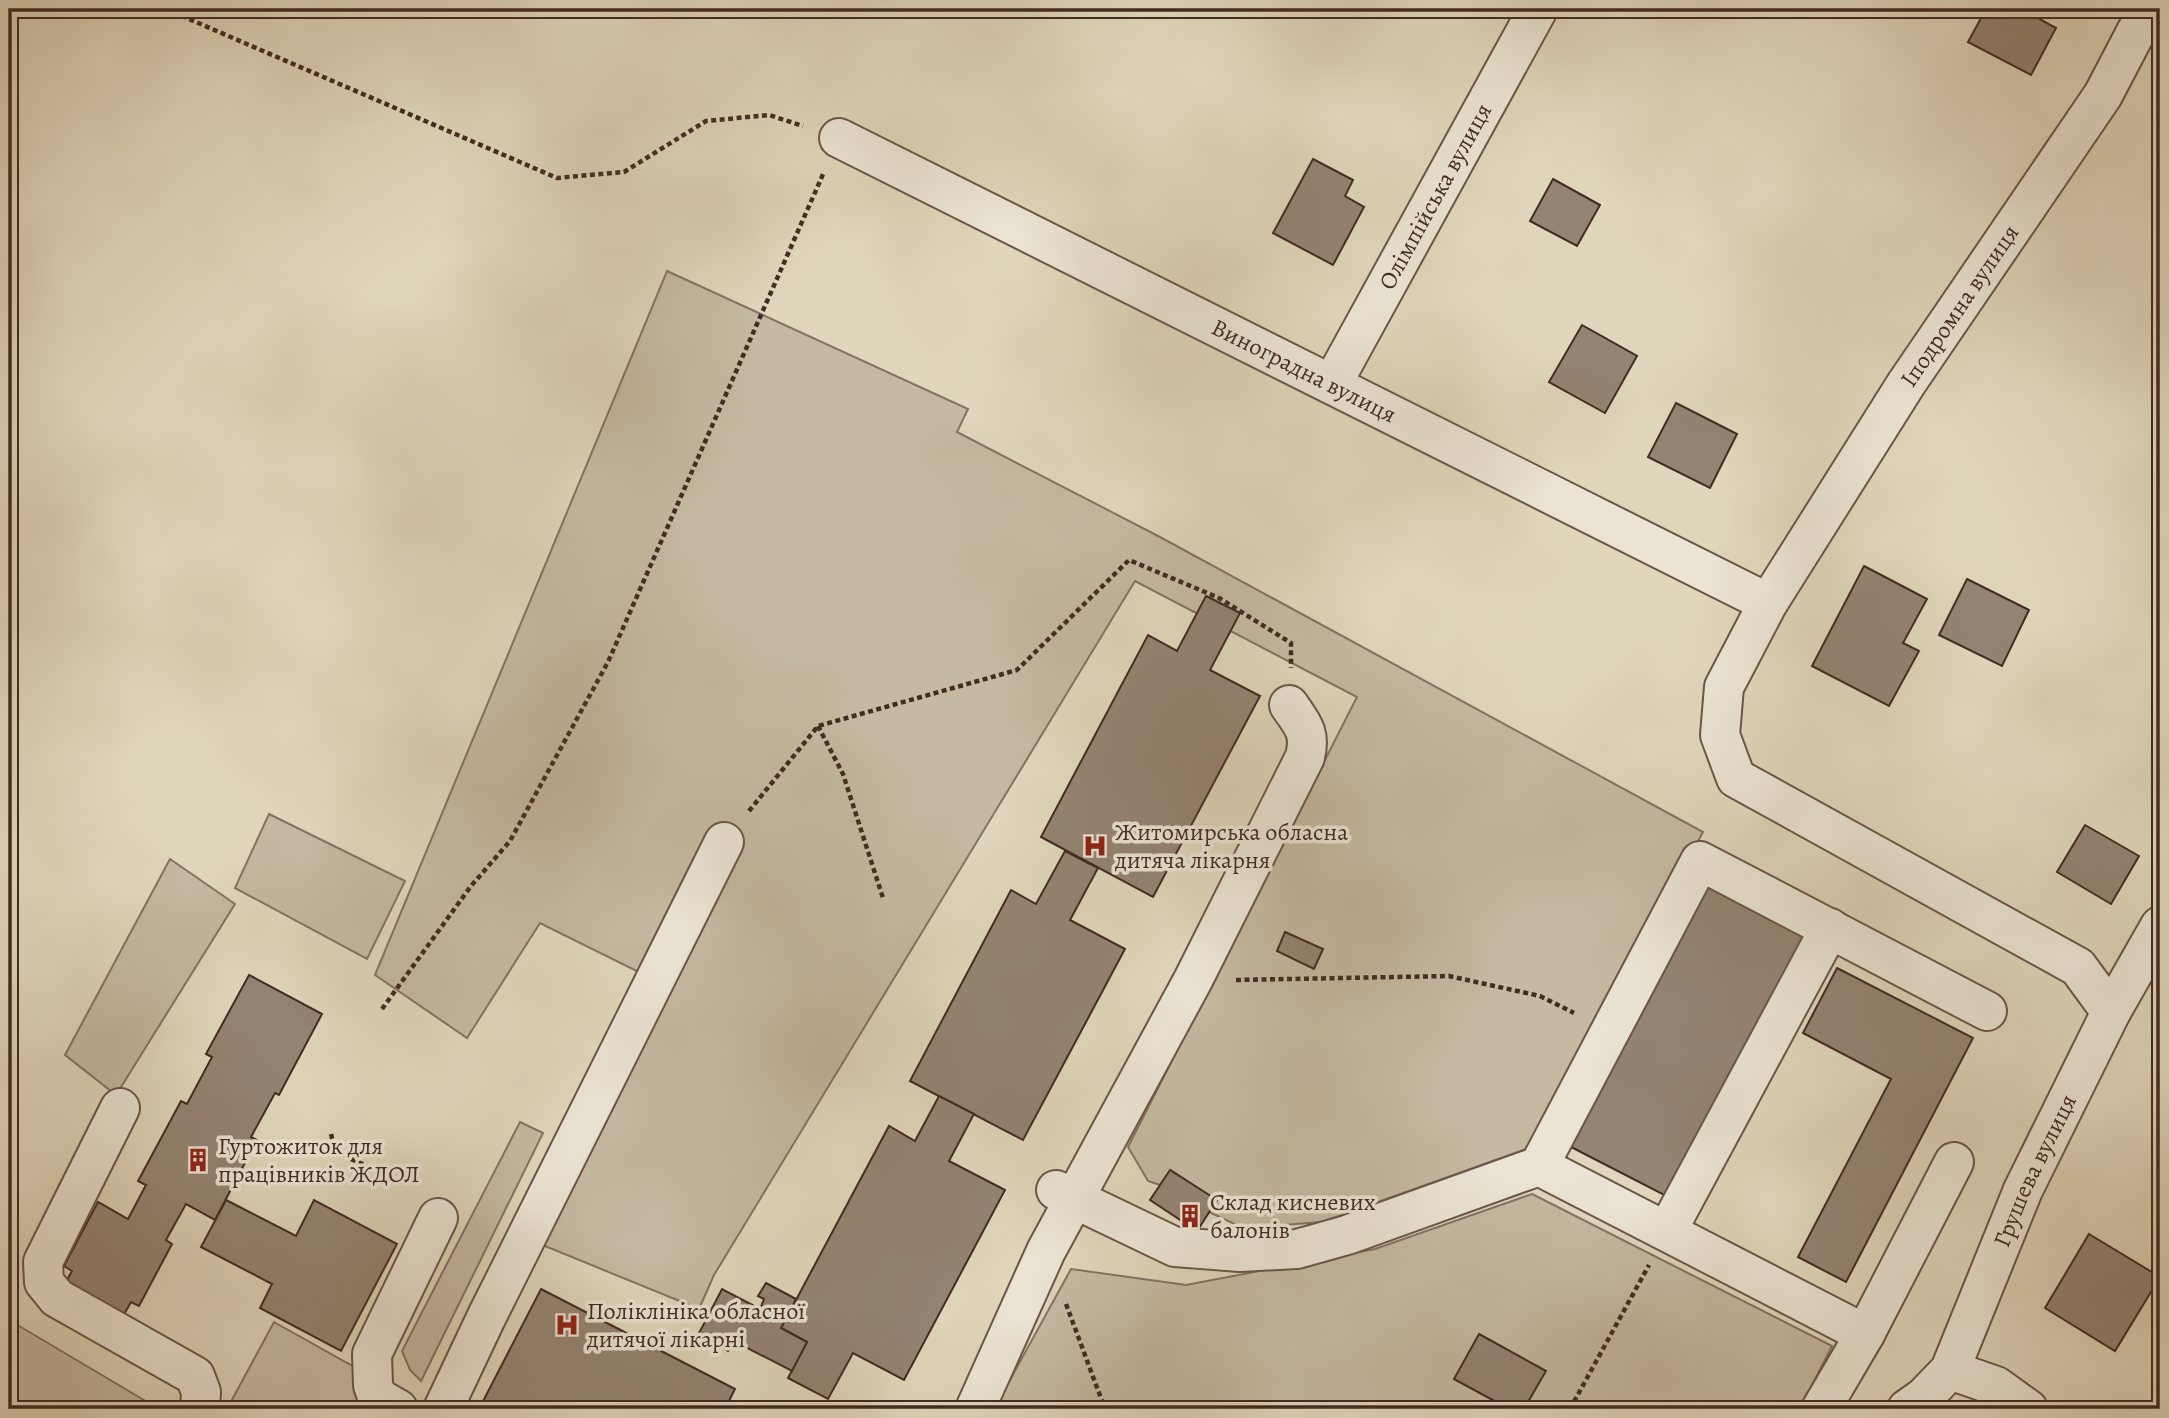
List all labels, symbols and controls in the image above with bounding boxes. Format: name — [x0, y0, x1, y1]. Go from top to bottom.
street label: Олімпійська вулиця — [1371, 98, 1499, 295]
street label: Іподромна вулиця — [1893, 218, 2026, 393]
street label: Виноградна вулиця — [1206, 311, 1402, 430]
place label: Житомирська обласна дитяча лікарня — [1114, 816, 1348, 876]
hospital icon: Житомирська обласна дитяча лікарня — [1081, 832, 1109, 860]
street label: Грушева вулиця — [1986, 1089, 2084, 1252]
place label: Гуртожиток для працiвникiв ЖДОЛ — [218, 1130, 420, 1190]
building icon: Гуртожиток для працiвникiв ЖДОЛ — [184, 1146, 212, 1174]
place label: Склад кисневих балонів — [1210, 1186, 1376, 1246]
building icon: Склад кисневих балонів — [1176, 1202, 1204, 1230]
place label: Поліклініка обласної дитячої лікарні — [586, 1295, 805, 1355]
hospital icon: Поліклініка обласної дитячої лікарні — [553, 1311, 581, 1339]

